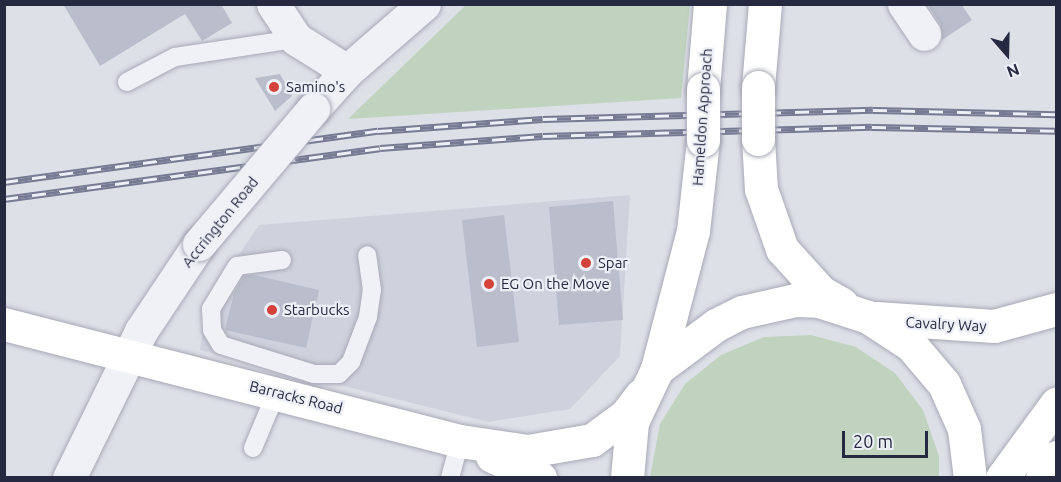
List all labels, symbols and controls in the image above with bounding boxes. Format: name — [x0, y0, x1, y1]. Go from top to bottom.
north arrow — [977, 24, 1037, 84]
street label: Hameldon Approach — [688, 48, 716, 186]
text: N — [1004, 60, 1022, 81]
place label: Samino's — [286, 78, 345, 96]
marker: Samino's — [267, 80, 281, 94]
street label: Accrington Road — [178, 173, 262, 271]
place label: Spar — [598, 254, 628, 272]
marker: Spar — [579, 256, 593, 270]
place label: EG On the Move — [501, 275, 610, 293]
marker: EG On the Move — [482, 277, 496, 291]
place label: Starbucks — [284, 301, 350, 319]
marker: Starbucks — [265, 303, 279, 317]
street label: Cavalry Way — [905, 313, 987, 335]
street label: Barracks Road — [248, 377, 344, 417]
scale bar — [845, 419, 930, 457]
text: 20 m — [853, 431, 893, 451]

